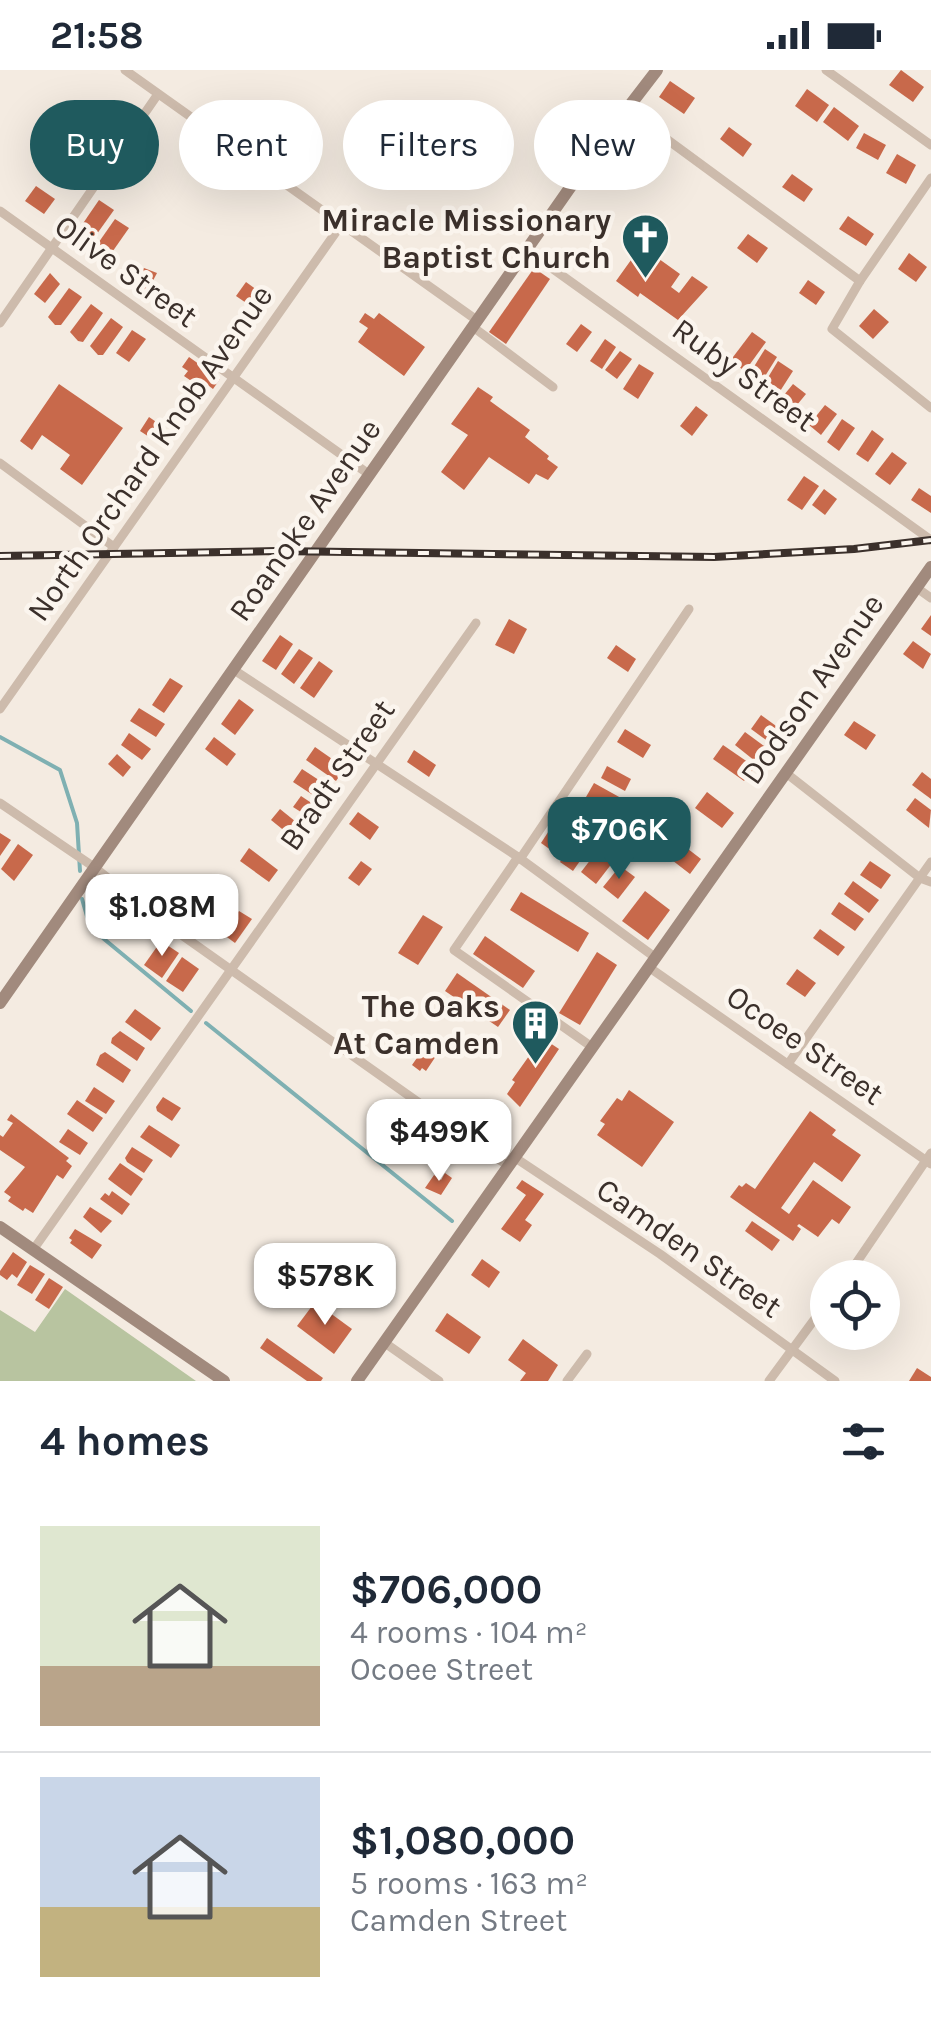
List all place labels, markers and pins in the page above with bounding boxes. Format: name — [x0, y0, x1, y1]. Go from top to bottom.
place label: Miracle Missionary Baptist Church — [321, 202, 611, 276]
church icon: Miracle Missionary Baptist Church — [620, 212, 672, 280]
pin: $706K — [549, 797, 689, 882]
pin: $1.08M — [81, 874, 243, 959]
place label: The Oaks At Camden — [333, 988, 500, 1062]
building icon: The Oaks At Camden — [509, 998, 561, 1066]
pin: $499K — [369, 1099, 509, 1184]
pin: $578K — [255, 1243, 395, 1328]

